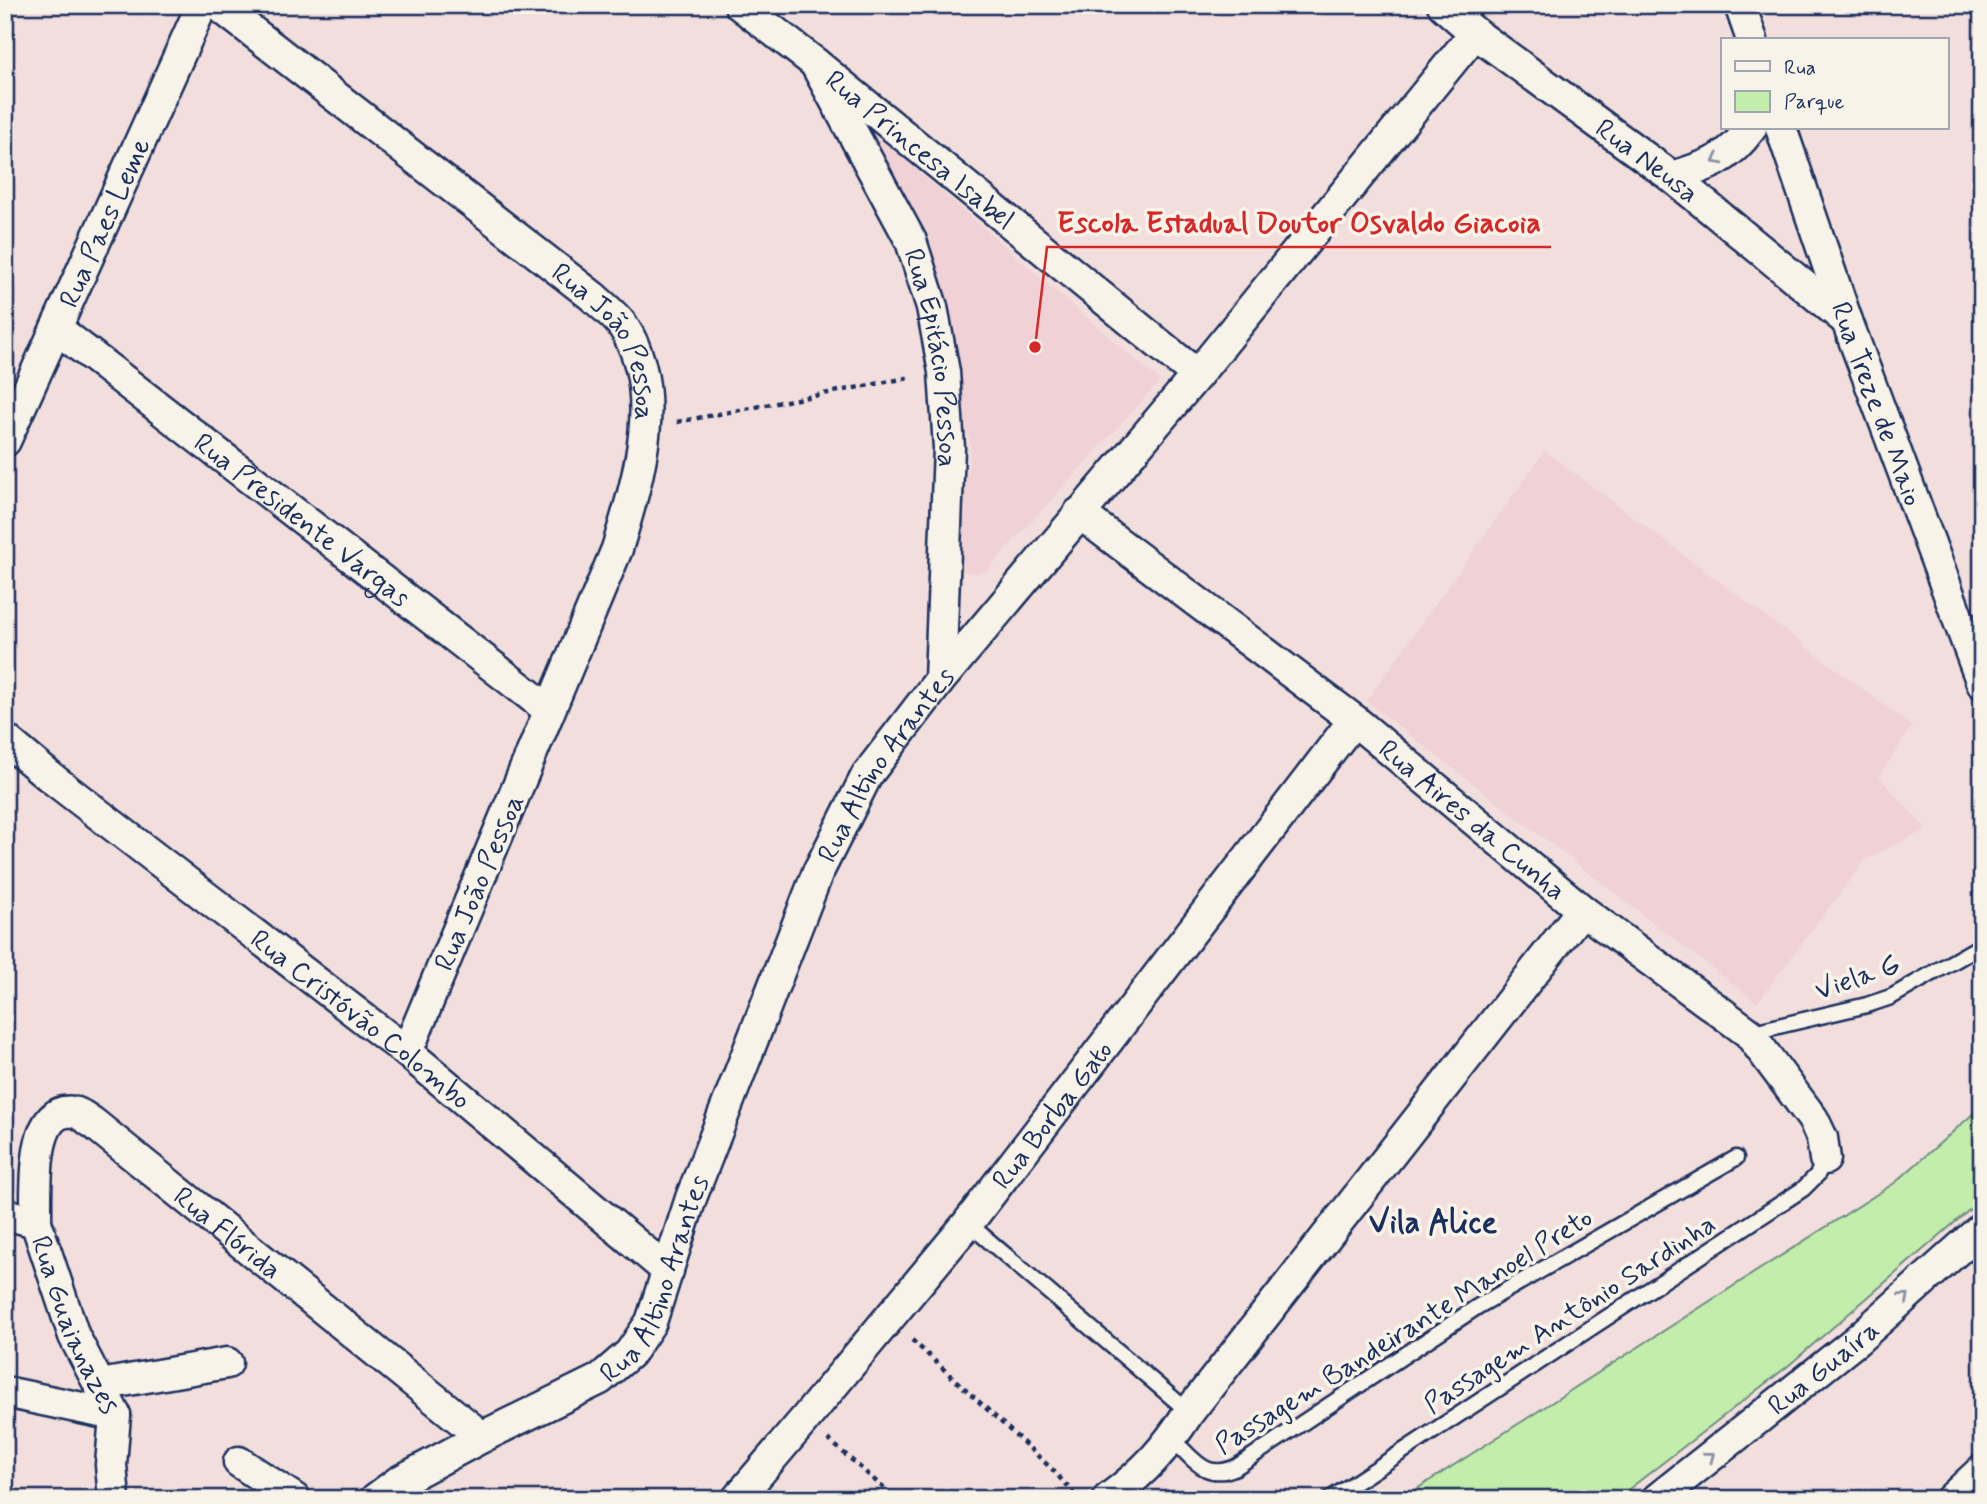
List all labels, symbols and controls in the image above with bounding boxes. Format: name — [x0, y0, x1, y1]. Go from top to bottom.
legend — [1721, 38, 1948, 130]
text: Rua — [1784, 54, 1816, 82]
street label: Rua Princesa Isabel — [816, 63, 1021, 240]
text: Parque — [1784, 88, 1845, 116]
street label: Rua Neusa — [1587, 111, 1706, 213]
street label: Rua Paes Leme — [52, 133, 161, 314]
one-way arrow — [1711, 152, 1724, 166]
callout: Escola Estadual Doutor Osvaldo Giacoia — [1047, 196, 1551, 247]
text: Escola Estadual Doutor Osvaldo Giacoia — [1057, 204, 1541, 243]
street label: Rua Epitácio Pessoa — [894, 244, 965, 468]
street label: Rua João Pessoa — [543, 255, 662, 421]
street label: Rua Treze de Maio — [1821, 297, 1930, 512]
street label: Rua Presidente Vargas — [185, 425, 417, 617]
street label: Rua Altino Arantes — [810, 660, 964, 869]
street label: Rua Aires da Cunha — [1370, 732, 1573, 910]
street label: Rua João Pessoa — [427, 789, 534, 977]
street label: Rua Cristóvão Colombo — [242, 922, 478, 1119]
street label: Viela G — [1810, 947, 1905, 1010]
street label: Rua Borba Gato — [984, 1034, 1122, 1198]
street label: Rua Altino Arantes — [593, 1170, 719, 1392]
street label: Rua Flórida — [165, 1179, 288, 1289]
street label: Passagem Bandeirante Manoel Preto — [1208, 1200, 1600, 1464]
district label: Vila Alice — [1369, 1202, 1497, 1244]
street label: Passagem Antônio Sardinha — [1417, 1207, 1723, 1423]
street label: Rua Guaianazes — [21, 1231, 127, 1421]
one-way arrow — [1897, 1292, 1910, 1305]
street label: Rua Guaíra — [1761, 1313, 1888, 1425]
one-way arrow — [1703, 1452, 1715, 1465]

